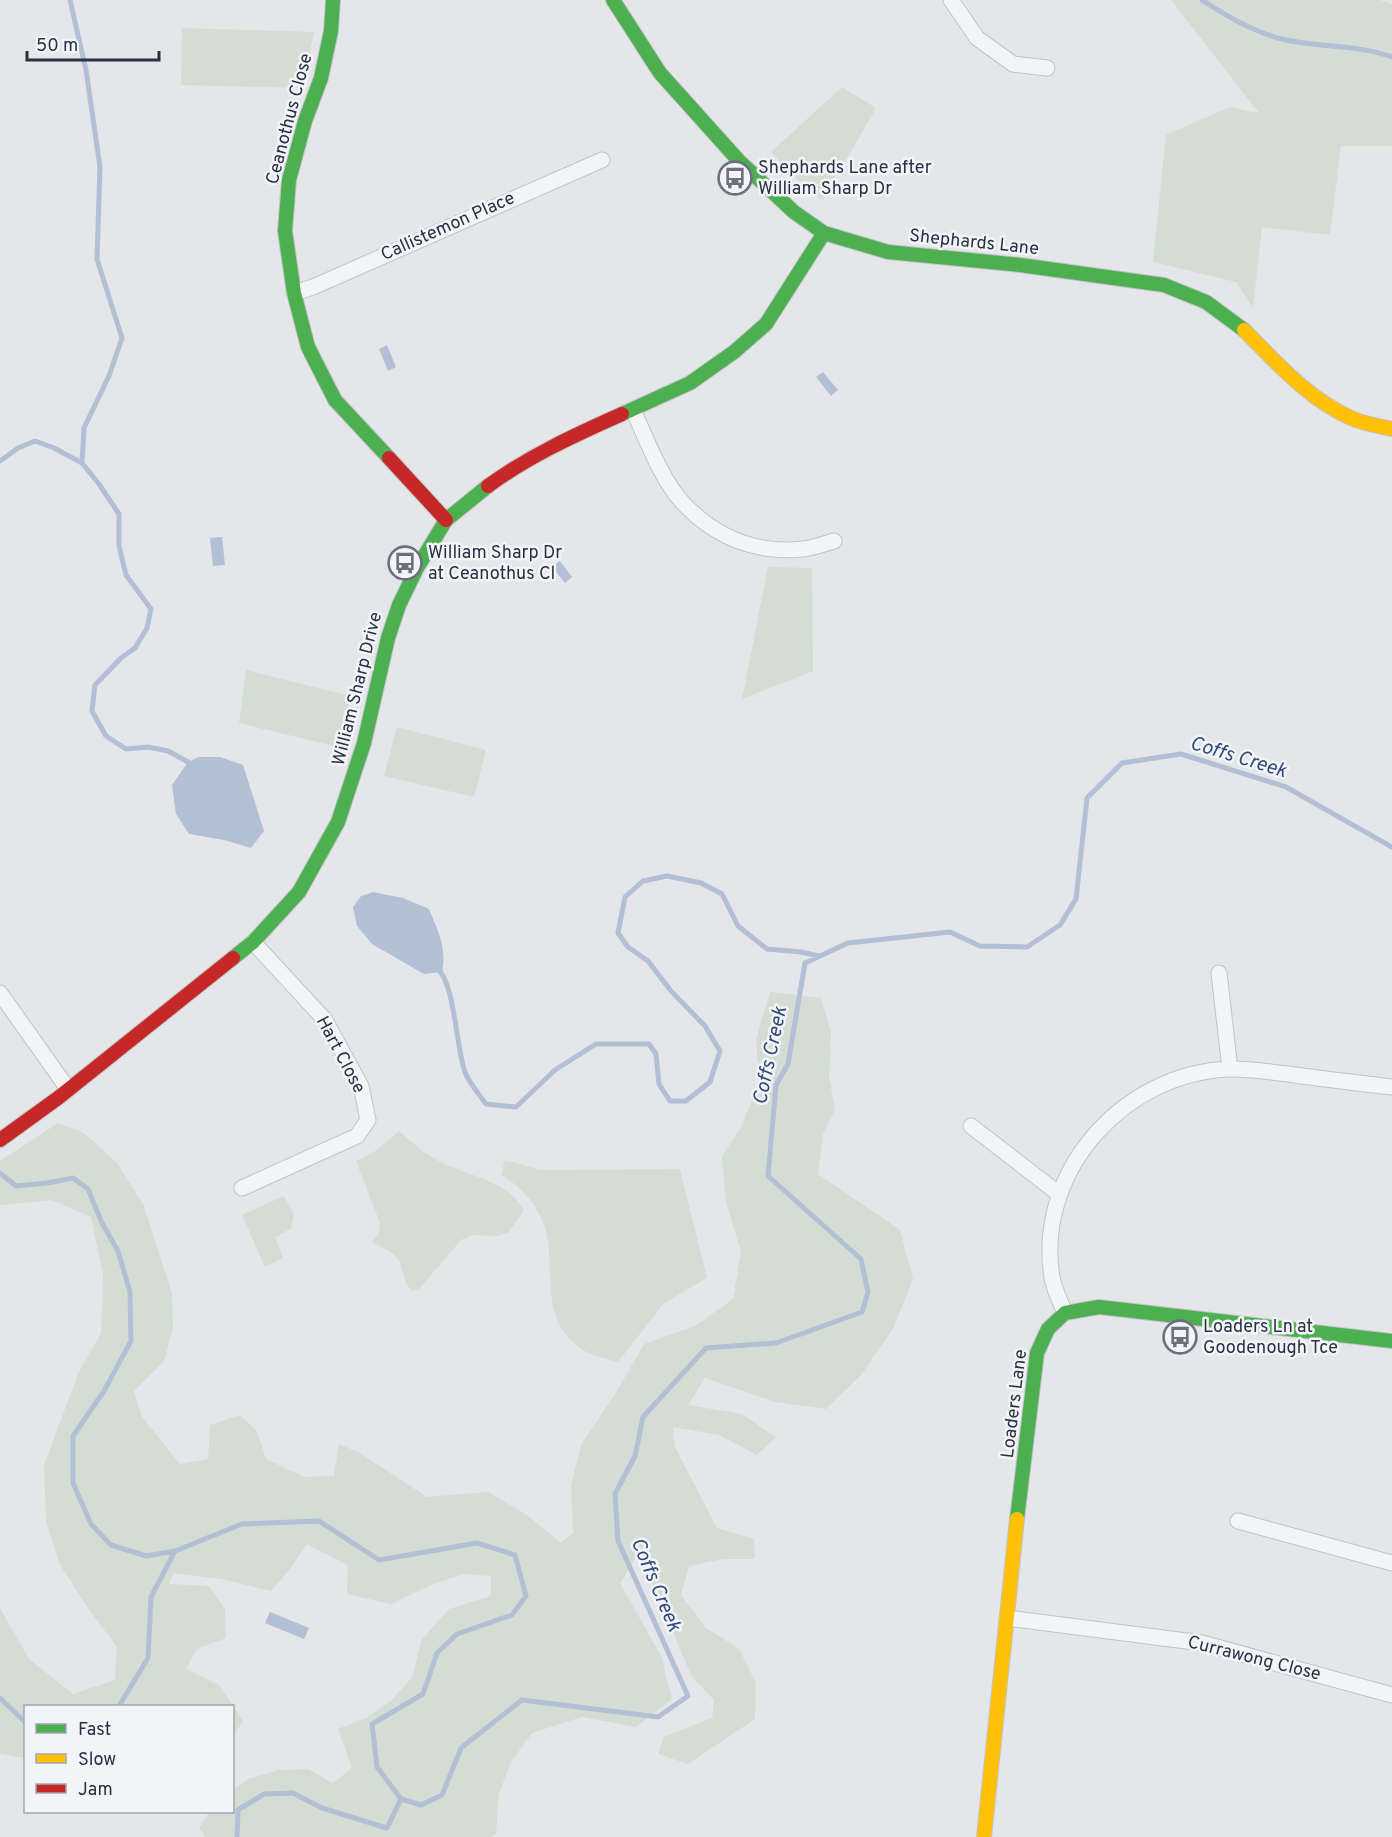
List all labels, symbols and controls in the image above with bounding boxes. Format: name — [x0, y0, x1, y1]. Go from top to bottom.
scale bar — [27, 24, 159, 62]
text: 50 m — [36, 35, 78, 58]
street label: Ceanothus Close — [261, 51, 319, 187]
place label: Shephards Lane after William Sharp Dr — [758, 157, 932, 201]
bus stop icon: Shephards Lane after William Sharp Dr — [717, 160, 753, 196]
street label: Callistemon Place — [377, 187, 519, 267]
street label: Shephards Lane — [908, 225, 1040, 261]
place label: William Sharp Dr at Ceanothus Cl — [428, 542, 562, 586]
bus stop icon: William Sharp Dr at Ceanothus Cl — [387, 545, 423, 581]
street label: William Sharp Drive — [328, 610, 388, 768]
water label: Coffs Creek — [1186, 731, 1290, 785]
water label: Coffs Creek — [748, 1004, 794, 1108]
street label: Hart Close — [310, 1012, 370, 1098]
place label: Loaders Ln at Goodenough Tce — [1203, 1316, 1338, 1360]
bus stop icon: Loaders Ln at Goodenough Tce — [1162, 1319, 1198, 1355]
street label: Loaders Lane — [997, 1348, 1033, 1460]
water label: Coffs Creek — [624, 1534, 687, 1637]
street label: Currawong Close — [1185, 1631, 1323, 1687]
legend — [24, 1705, 234, 1813]
text: Fast — [78, 1719, 111, 1742]
text: Slow — [78, 1749, 116, 1772]
text: Jam — [78, 1779, 113, 1802]

